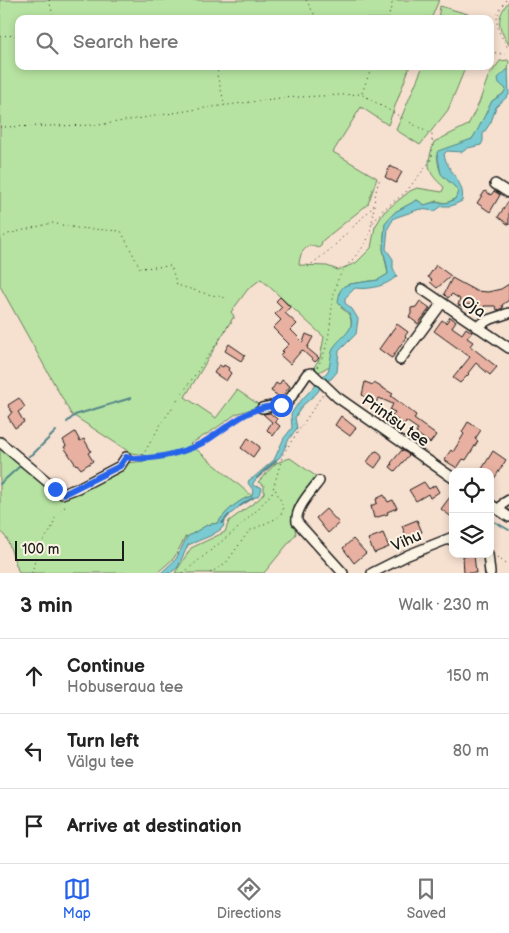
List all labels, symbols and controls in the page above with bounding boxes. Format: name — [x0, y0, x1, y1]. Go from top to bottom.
search box — [15, 15, 494, 70]
icon: search — [33, 29, 61, 57]
text: Search here — [73, 31, 178, 54]
street label: Oja — [457, 292, 489, 322]
street label: Printsu tee — [358, 391, 433, 452]
route start — [270, 394, 293, 417]
map controls — [449, 468, 494, 558]
button: locate — [449, 468, 494, 513]
route end — [44, 478, 67, 501]
button: layers — [449, 513, 494, 558]
street label: Vihu — [388, 526, 425, 556]
scale bar — [15, 538, 124, 561]
text: 100 m — [22, 541, 59, 558]
text: 3 min — [20, 593, 73, 618]
text: Walk · 230 m — [399, 596, 489, 615]
text: Continue — [67, 655, 145, 678]
icon: ahead — [20, 662, 48, 690]
text: 150 m — [447, 667, 489, 686]
text: Hobuseraua tee — [67, 678, 183, 697]
text: Turn left — [67, 730, 139, 753]
icon: left — [20, 737, 48, 765]
text: 80 m — [453, 742, 489, 761]
text: Välgu tee — [67, 753, 134, 772]
icon: arrive — [20, 812, 48, 840]
text: Arrive at destination — [67, 815, 242, 838]
tab: Map — [63, 875, 91, 922]
tab: Directions — [217, 875, 281, 922]
tab: Saved — [407, 875, 446, 922]

